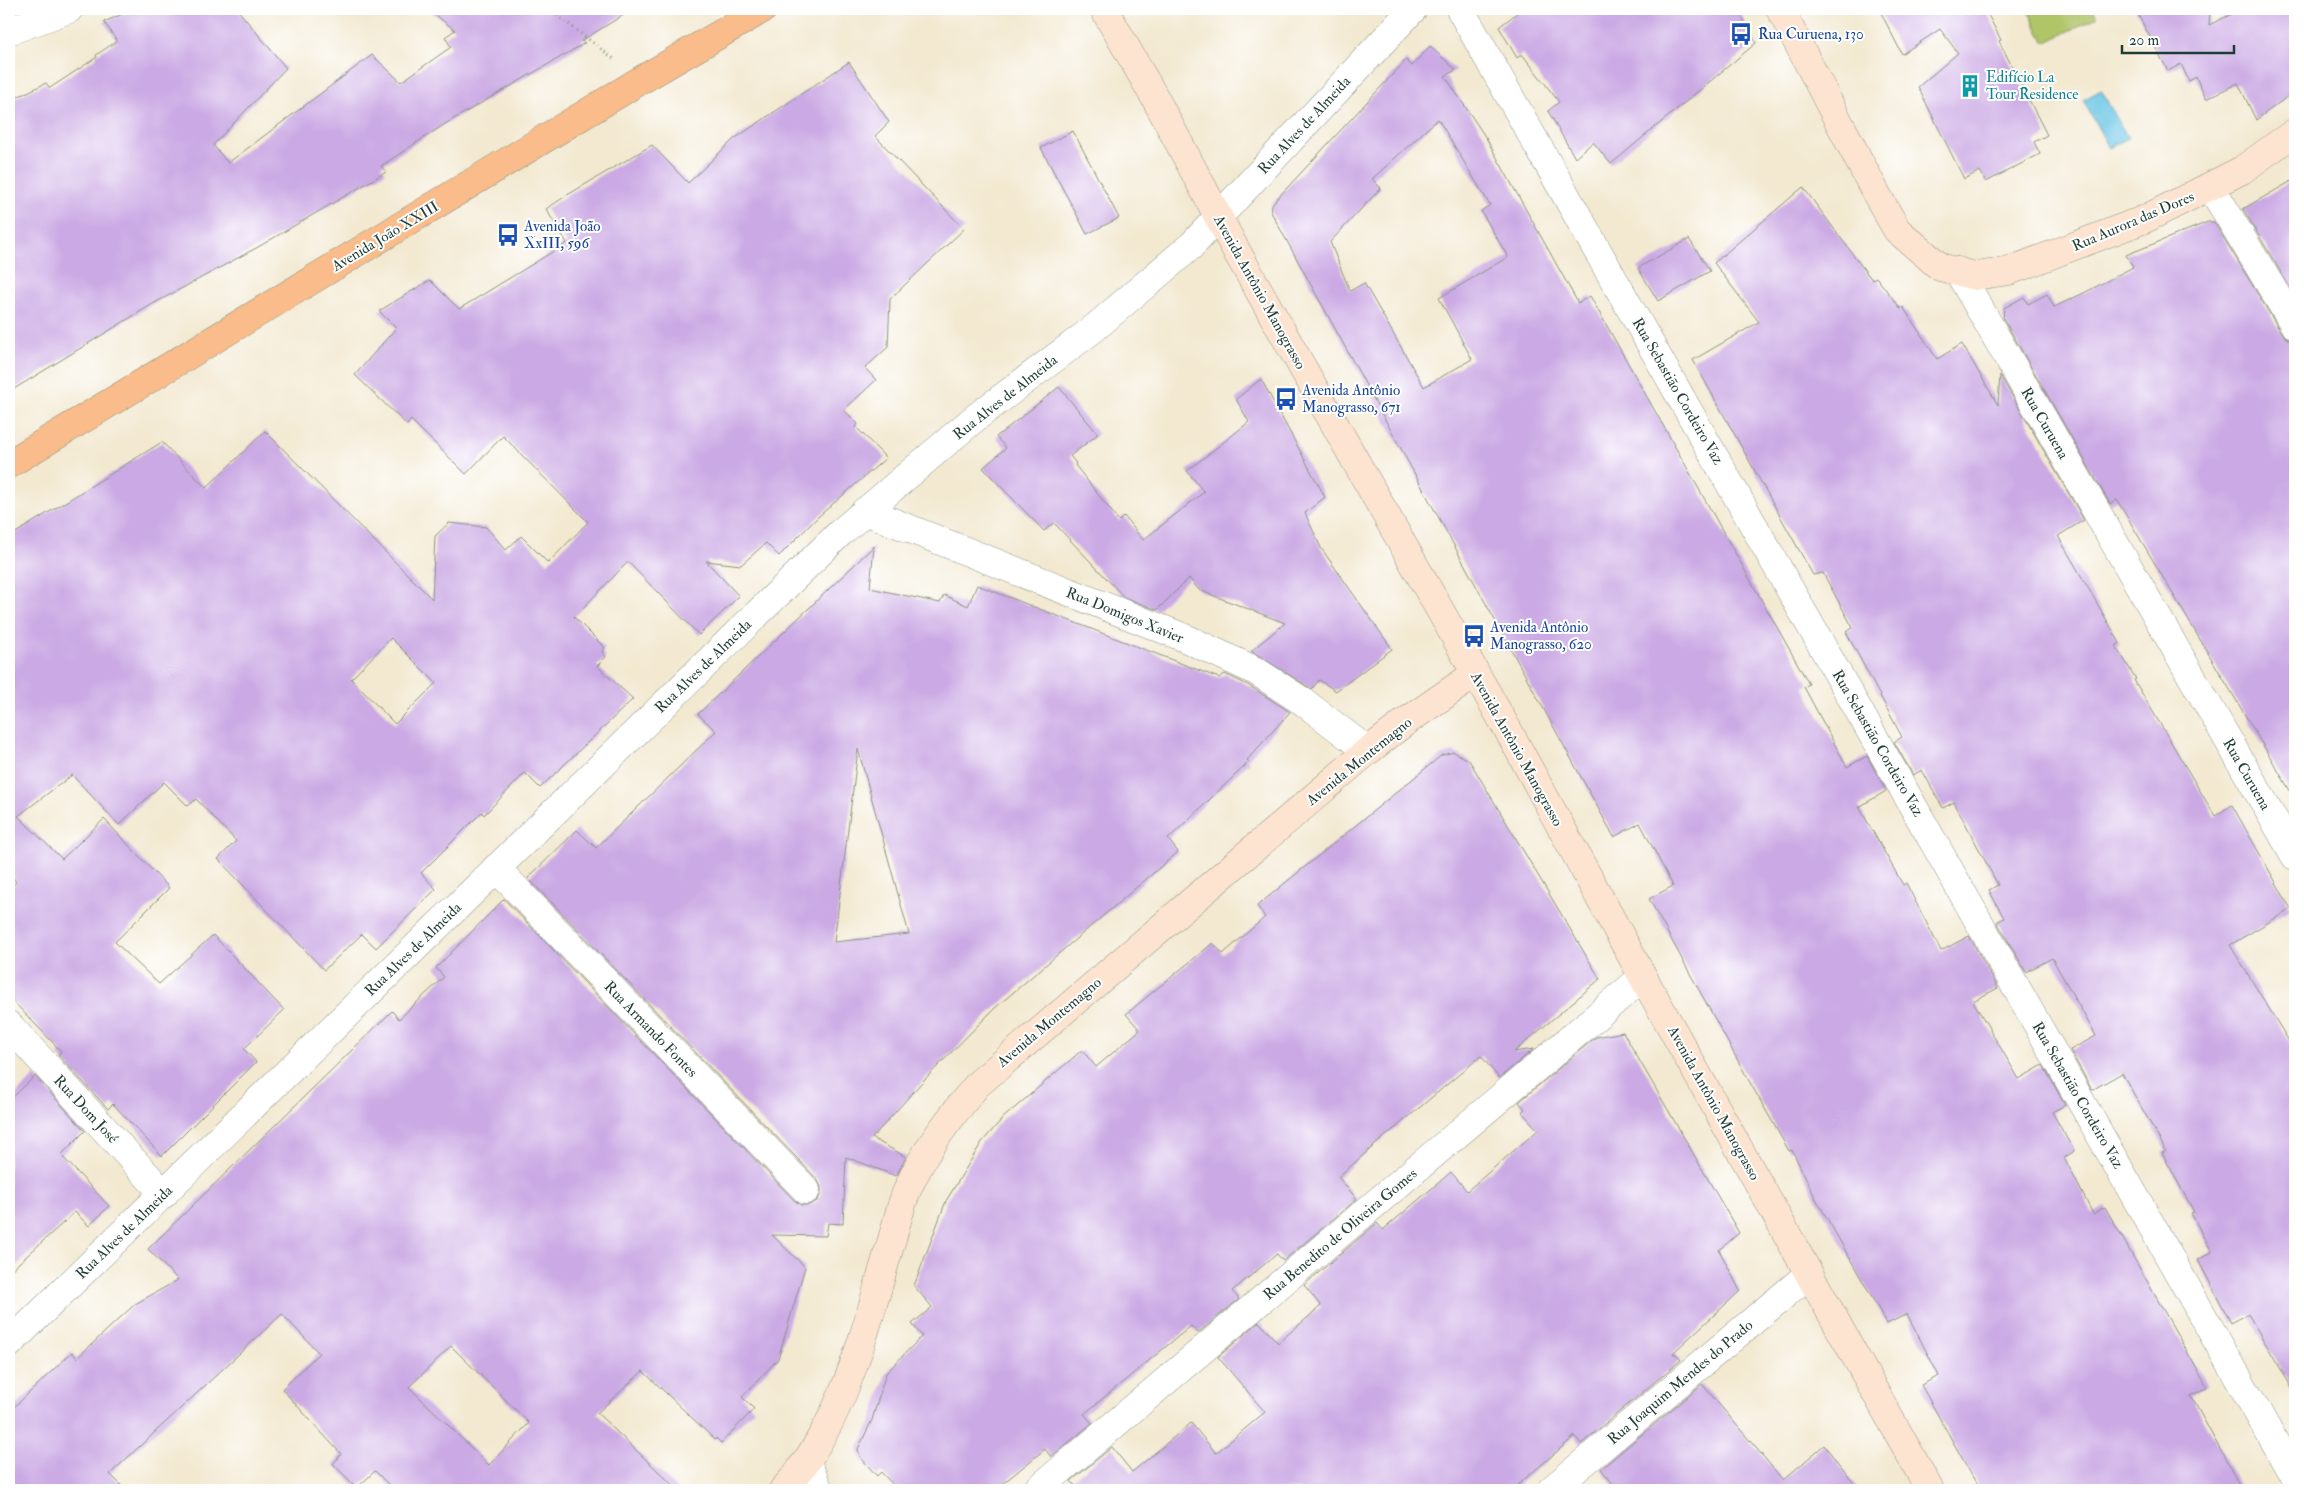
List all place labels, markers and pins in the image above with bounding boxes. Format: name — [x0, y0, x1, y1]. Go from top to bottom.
bus stop icon: Rua Curuena, 130 — [1728, 21, 1754, 47]
place label: Rua Curuena, 130 — [1758, 25, 1864, 44]
place label: Edifício La Tour Residence — [1986, 68, 2079, 104]
building icon: Edifício La Tour Residence — [1957, 73, 1983, 99]
place label: Avenida João XxIII, 596 — [523, 217, 601, 253]
bus stop icon: Avenida João XxIII, 596 — [495, 222, 521, 248]
place label: Avenida Antônio Manograsso, 671 — [1301, 381, 1401, 417]
bus stop icon: Avenida Antônio Manograsso, 671 — [1273, 386, 1299, 412]
place label: Avenida Antônio Manograsso, 620 — [1489, 618, 1592, 654]
bus stop icon: Avenida Antônio Manograsso, 620 — [1461, 623, 1487, 649]

